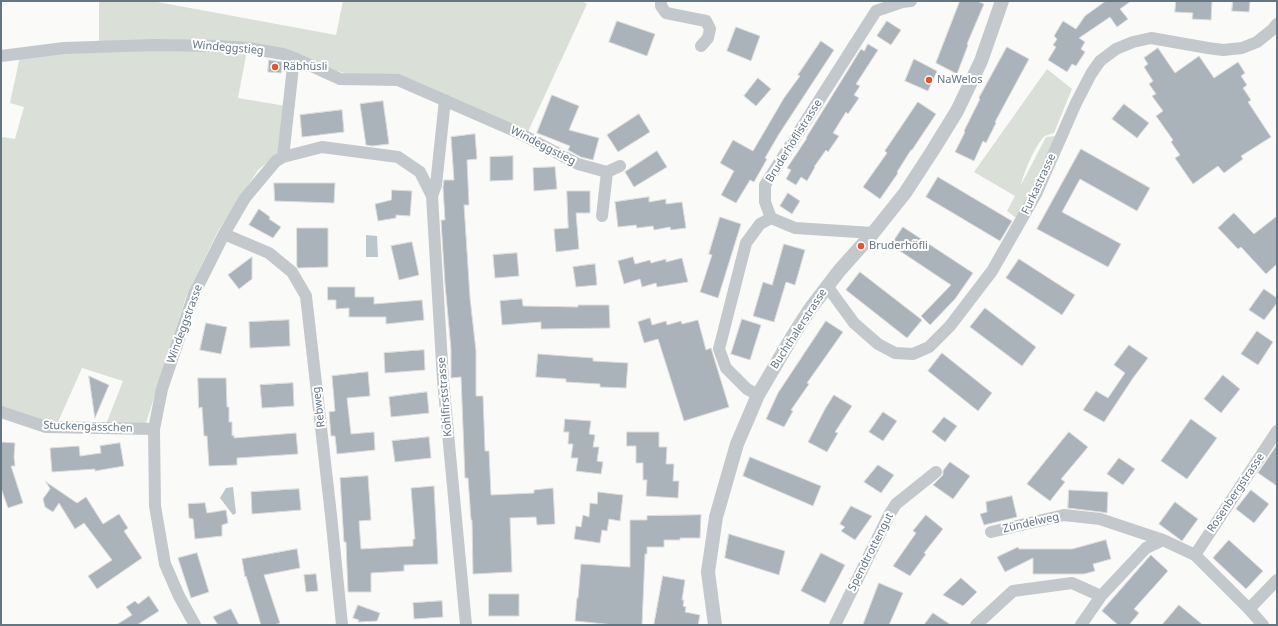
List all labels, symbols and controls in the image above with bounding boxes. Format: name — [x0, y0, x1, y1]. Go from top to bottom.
street label: Windeggstieg — [192, 38, 264, 58]
place label: Räbhüsli — [283, 60, 327, 74]
marker: Räbhüsli — [270, 62, 280, 72]
place label: NaWelos — [937, 73, 983, 87]
marker: NaWelos — [924, 75, 934, 85]
street label: Bruderhöflistrasse — [763, 97, 825, 185]
street label: Windeggstieg — [508, 124, 578, 168]
street label: Furkastrasse — [1019, 151, 1059, 217]
place label: Bruderhöfli — [869, 239, 928, 253]
marker: Bruderhöfli — [856, 241, 866, 251]
street label: Windeggstrasse — [165, 283, 205, 365]
street label: Buchthalerstrasse — [768, 286, 830, 372]
street label: Kohlfirststrasse — [435, 357, 455, 437]
street label: Rebweg — [310, 386, 328, 428]
street label: Stuckengässchen — [43, 419, 133, 435]
street label: Rosenbergstrasse — [1205, 451, 1267, 535]
street label: Zündelweg — [1002, 510, 1060, 536]
street label: Spendtrottengut — [846, 511, 896, 593]

